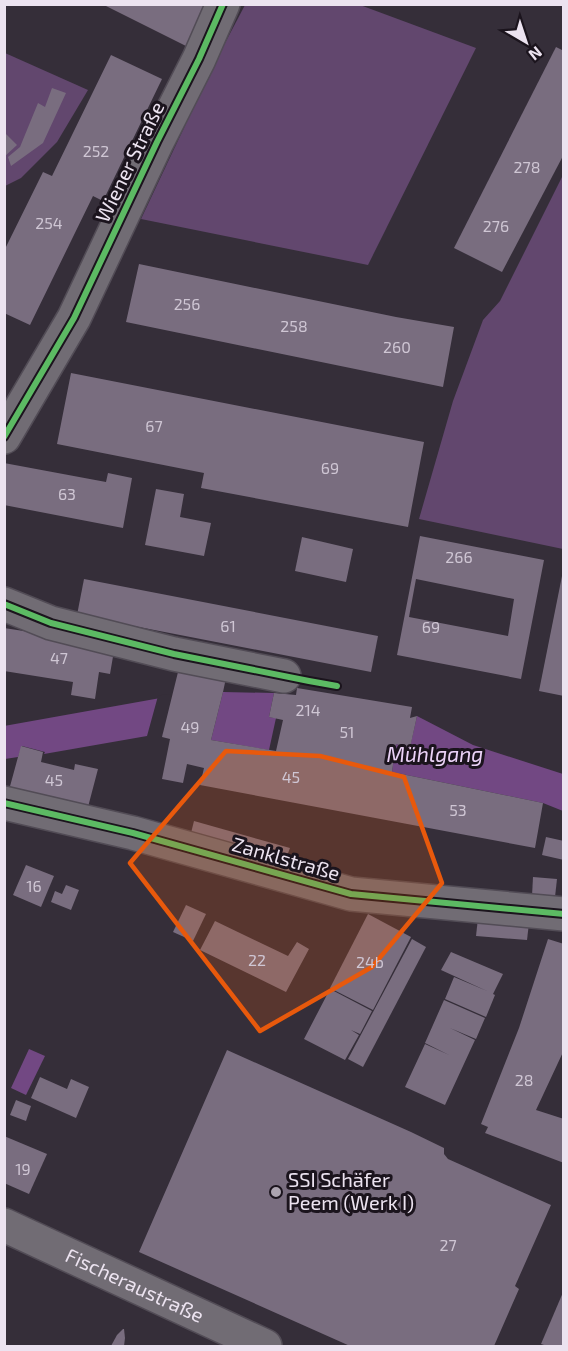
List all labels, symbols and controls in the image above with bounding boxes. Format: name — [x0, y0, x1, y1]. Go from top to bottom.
north arrow — [496, 12, 556, 72]
text: N — [525, 43, 546, 65]
street label: Wiener Straße — [90, 97, 169, 226]
house number: 252 — [83, 141, 109, 160]
house number: 278 — [514, 157, 540, 176]
house number: 254 — [35, 213, 63, 232]
house number: 276 — [483, 216, 509, 235]
house number: 256 — [174, 294, 200, 313]
house number: 258 — [280, 316, 308, 335]
house number: 260 — [383, 337, 411, 356]
house number: 67 — [145, 416, 163, 435]
house number: 69 — [321, 458, 339, 477]
house number: 63 — [58, 484, 76, 503]
house number: 266 — [445, 547, 473, 566]
house number: 61 — [220, 616, 236, 635]
house number: 69 — [422, 617, 440, 636]
house number: 47 — [50, 648, 68, 667]
house number: 214 — [295, 700, 321, 719]
house number: 49 — [181, 717, 200, 736]
house number: 51 — [340, 722, 354, 741]
water label: Mühlgang — [387, 741, 483, 766]
house number: 45 — [282, 767, 300, 786]
house number: 45 — [45, 770, 63, 789]
house number: 53 — [449, 800, 467, 819]
street label: Zanklstraße — [230, 831, 343, 885]
house number: 16 — [26, 876, 42, 895]
house number: 22 — [248, 950, 266, 969]
house number: 24b — [356, 952, 384, 971]
house number: 28 — [515, 1070, 533, 1089]
house number: 19 — [15, 1159, 31, 1178]
place label: SSI Schäfer Peem (Werk I) — [288, 1167, 414, 1214]
marker: SSI Schäfer Peem (Werk I) — [269, 1185, 283, 1199]
house number: 27 — [439, 1235, 457, 1254]
street label: Fischeraustraße — [62, 1242, 208, 1327]

